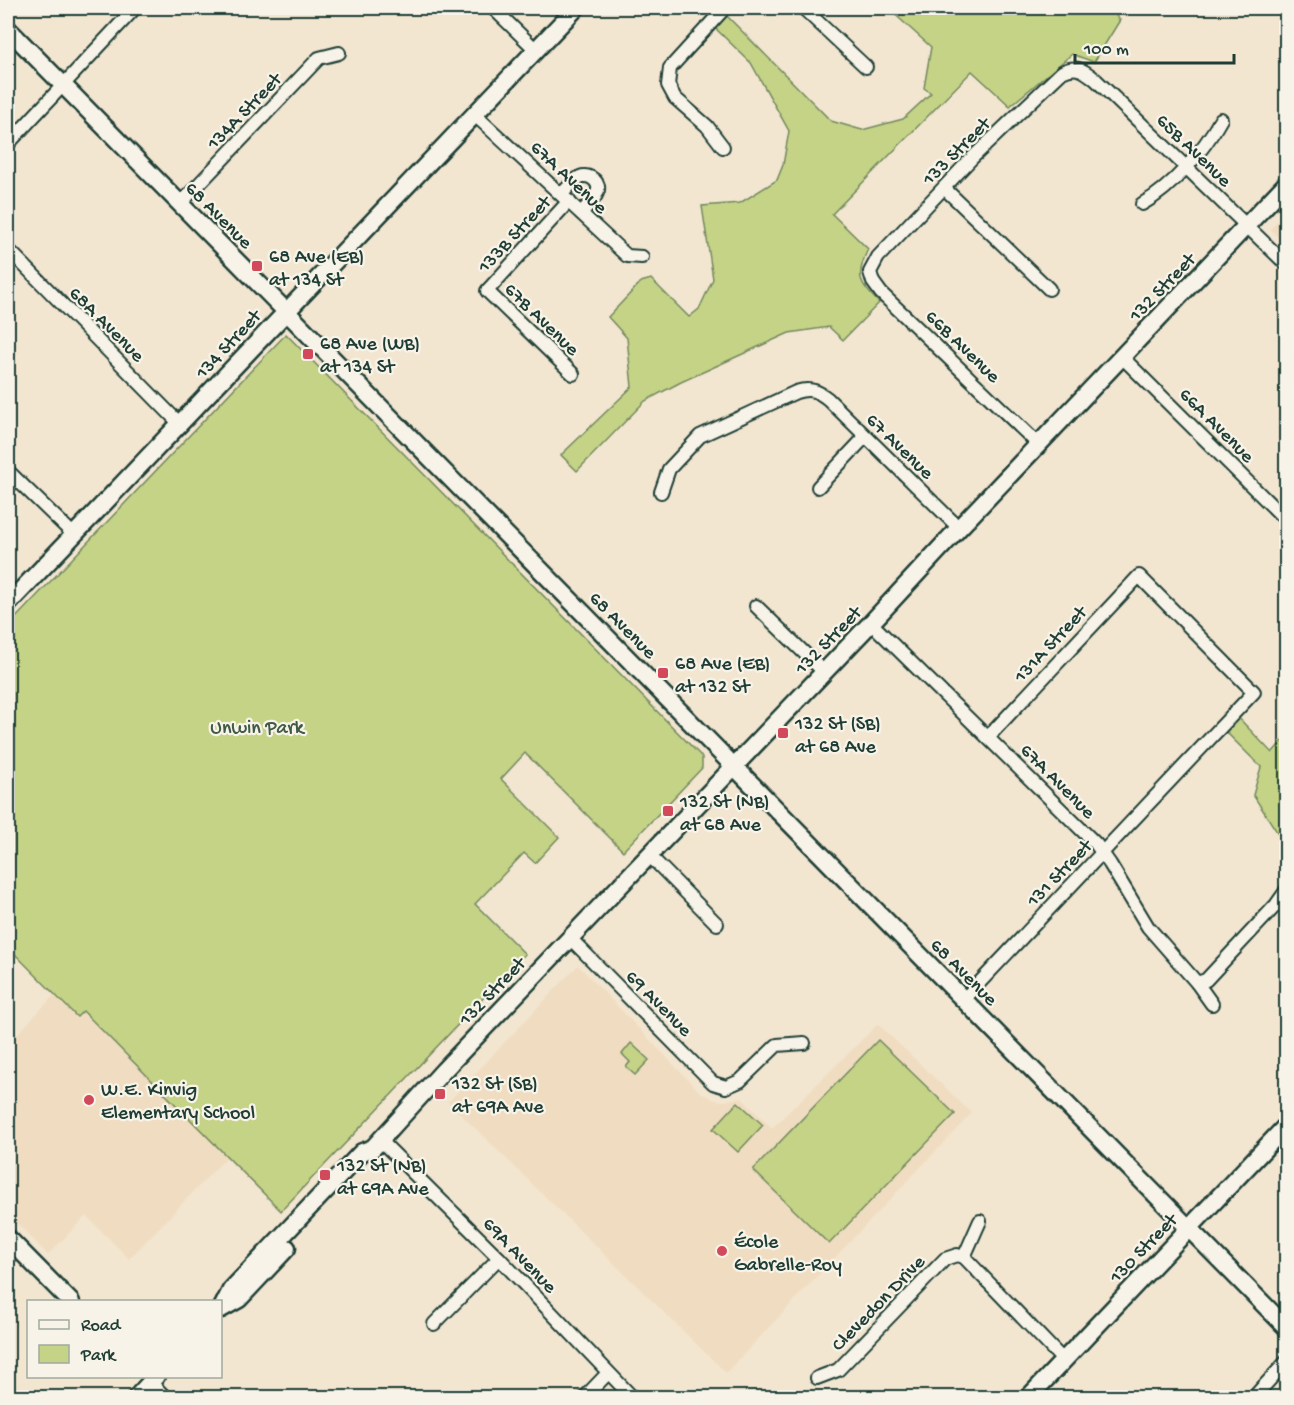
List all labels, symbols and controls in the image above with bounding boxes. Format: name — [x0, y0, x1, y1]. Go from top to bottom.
scale bar — [1075, 27, 1234, 65]
text: 100 m — [1083, 40, 1129, 61]
street label: 134A Street — [203, 68, 289, 156]
street label: 65B Avenue — [1150, 110, 1235, 194]
street label: 133 Street — [918, 112, 998, 192]
street label: 67A Avenue — [524, 137, 612, 221]
street label: 68 Avenue — [179, 178, 257, 255]
street label: 133B Street — [473, 191, 558, 279]
place label: 68 Ave (EB) at 134 St — [269, 247, 365, 293]
street label: 132 Street — [1125, 248, 1203, 328]
marker: 68 Ave (EB) at 134 St — [250, 259, 264, 273]
street label: 67B Avenue — [498, 279, 583, 362]
street label: 68A Avenue — [63, 283, 149, 369]
street label: 134 Street — [191, 305, 269, 385]
street label: 66B Avenue — [919, 306, 1004, 389]
place label: 68 Ave (WB) at 134 St — [320, 334, 420, 380]
marker: 68 Ave (WB) at 134 St — [301, 347, 315, 361]
street label: 66A Avenue — [1173, 384, 1258, 469]
street label: 67 Avenue — [860, 410, 938, 486]
street label: 68 Avenue — [583, 588, 661, 665]
street label: 132 Street — [791, 601, 869, 681]
street label: 131A Street — [1010, 601, 1094, 689]
place label: 68 Ave (EB) at 132 St — [675, 654, 771, 700]
marker: 68 Ave (EB) at 132 St — [656, 666, 670, 680]
place label: 132 St (SB) at 68 Ave — [794, 714, 881, 760]
park label: Unwin Park — [210, 718, 306, 741]
marker: 132 St (SB) at 68 Ave — [776, 726, 790, 740]
street label: 67A Avenue — [1014, 740, 1100, 825]
place label: 132 St (NB) at 68 Ave — [679, 792, 770, 838]
marker: 132 St (NB) at 68 Ave — [661, 804, 675, 818]
street label: 131 Street — [1022, 835, 1099, 914]
street label: 68 Avenue — [924, 935, 1002, 1012]
street label: 132 Street — [455, 952, 533, 1032]
street label: 69 Avenue — [619, 966, 696, 1043]
place label: 132 St (SB) at 69A Ave — [451, 1074, 544, 1120]
place label: W.E. Kinvig Elementary School — [101, 1080, 255, 1126]
marker: 132 St (SB) at 69A Ave — [433, 1087, 447, 1101]
marker: W.E. Kinvig Elementary School — [82, 1093, 96, 1107]
place label: 132 St (NB) at 69A Ave — [336, 1156, 429, 1202]
marker: 132 St (NB) at 69A Ave — [318, 1168, 332, 1182]
street label: 130 Street — [1105, 1209, 1185, 1290]
street label: 69A Avenue — [477, 1214, 561, 1300]
place label: École Gabrelle-Roy — [734, 1231, 842, 1278]
marker: École Gabrelle-Roy — [715, 1244, 729, 1258]
street label: Clevedon Drive — [828, 1251, 932, 1357]
legend — [27, 1300, 222, 1378]
text: Road — [81, 1316, 122, 1337]
text: Park — [80, 1346, 117, 1367]

